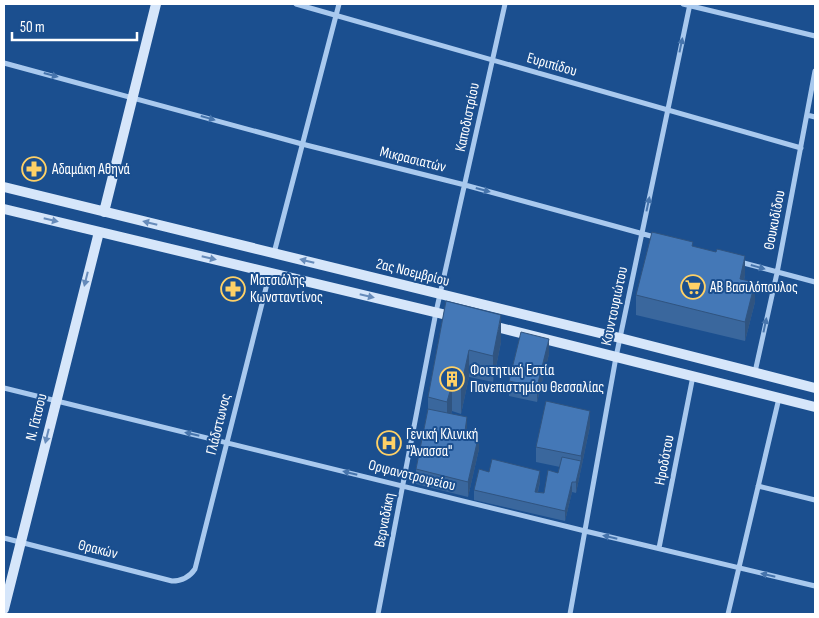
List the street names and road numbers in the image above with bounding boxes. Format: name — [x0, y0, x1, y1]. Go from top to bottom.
street label: Ευριπίδου — [524, 48, 579, 81]
street label: Καποδιστρίου — [451, 81, 484, 153]
street label: Μικρασιατών — [378, 142, 448, 177]
street label: Θουκυδίδου — [759, 189, 790, 252]
street label: 2ας Νοεμβρίου — [374, 254, 452, 291]
street label: Κουντουριώτου — [597, 265, 632, 347]
street label: Ν. Γάτσου — [21, 391, 52, 443]
street label: Γλάδστωνος — [202, 391, 235, 457]
street label: Ηροδότου — [650, 433, 679, 487]
street label: Ορφανοτροφείου — [366, 455, 457, 496]
street label: Βερναδάκη — [370, 491, 399, 549]
street label: Θρακών — [76, 535, 120, 564]

